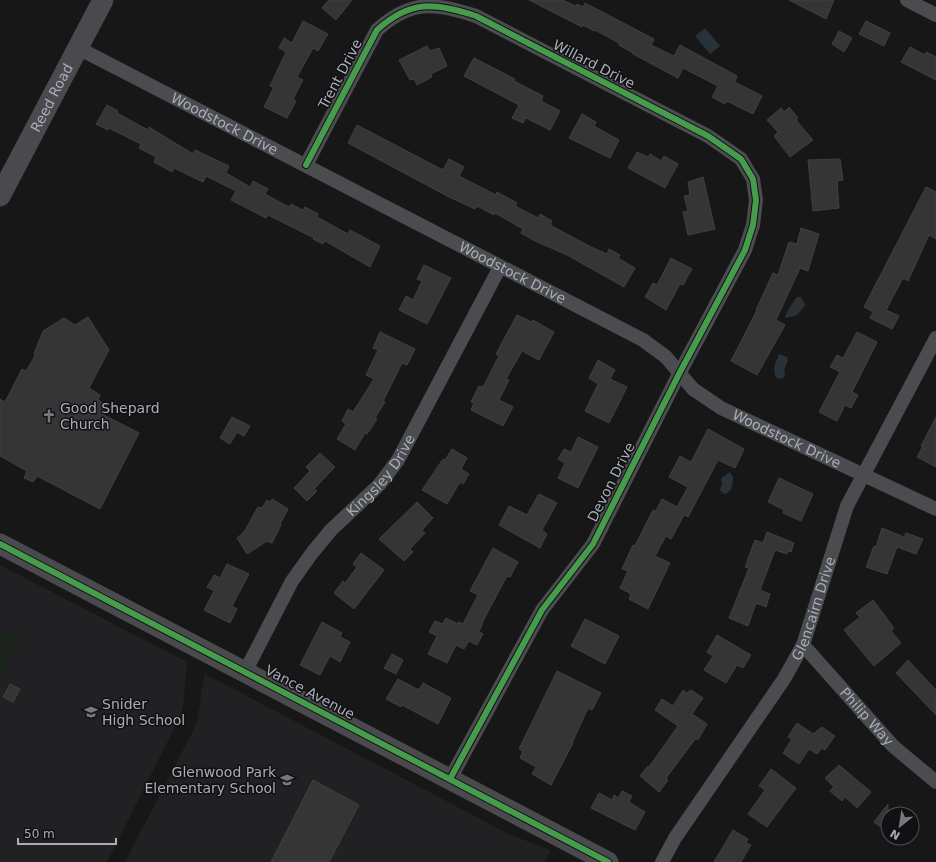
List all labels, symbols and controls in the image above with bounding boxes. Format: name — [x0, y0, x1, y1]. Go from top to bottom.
street label: Trent Drive — [314, 36, 365, 113]
street label: Willard Drive — [550, 36, 638, 92]
street label: Reed Road — [27, 61, 76, 135]
street label: Woodstock Drive — [168, 90, 281, 158]
street label: Woodstock Drive — [456, 238, 569, 307]
place label: Good Shepard Church — [60, 400, 160, 432]
street label: Woodstock Drive — [730, 407, 844, 471]
church icon: Good Shepard Church — [41, 408, 57, 424]
street label: Kingsley Drive — [343, 432, 418, 519]
street label: Devon Drive — [584, 440, 638, 524]
street label: Glencairn Drive — [788, 555, 838, 663]
street label: Vance Avenue — [263, 662, 357, 722]
street label: Philip Way — [837, 684, 897, 749]
place label: Snider High School — [102, 696, 185, 728]
school or university icon: Snider High School — [83, 704, 99, 720]
place label: Glenwood Park Elementary School — [144, 764, 277, 796]
school or university icon: Glenwood Park Elementary School — [279, 772, 295, 788]
north arrow — [880, 806, 920, 846]
scale bar — [18, 820, 116, 846]
text: N — [888, 826, 902, 842]
text: 50 m — [24, 827, 55, 841]

